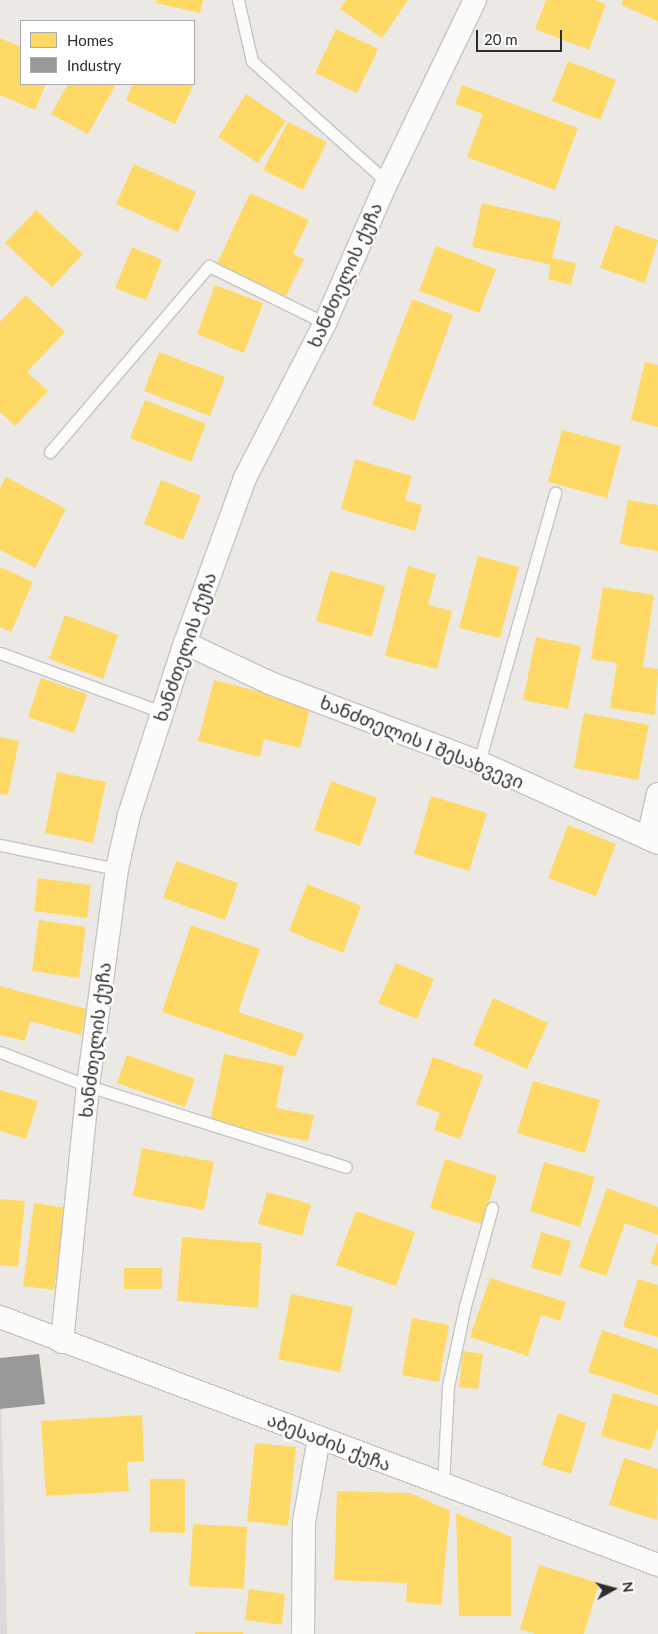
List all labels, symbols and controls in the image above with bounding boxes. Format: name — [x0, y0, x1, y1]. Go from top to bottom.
legend — [20, 20, 195, 85]
scale bar — [478, 20, 564, 52]
text: 20 m — [484, 30, 518, 48]
text: Homes — [67, 31, 113, 49]
text: Industry — [67, 56, 121, 74]
street label: ხანძთელის ქუჩა — [303, 199, 387, 351]
street label: ხანძთელის ქუჩა — [149, 570, 221, 724]
street label: ხანძთელის I შესახვევი — [317, 691, 527, 793]
street label: ხანძთელის ქუჩა — [75, 961, 115, 1119]
street label: აბესაძის ქუჩა — [264, 1409, 394, 1475]
north arrow — [588, 1564, 638, 1614]
text: N — [619, 1581, 637, 1593]

